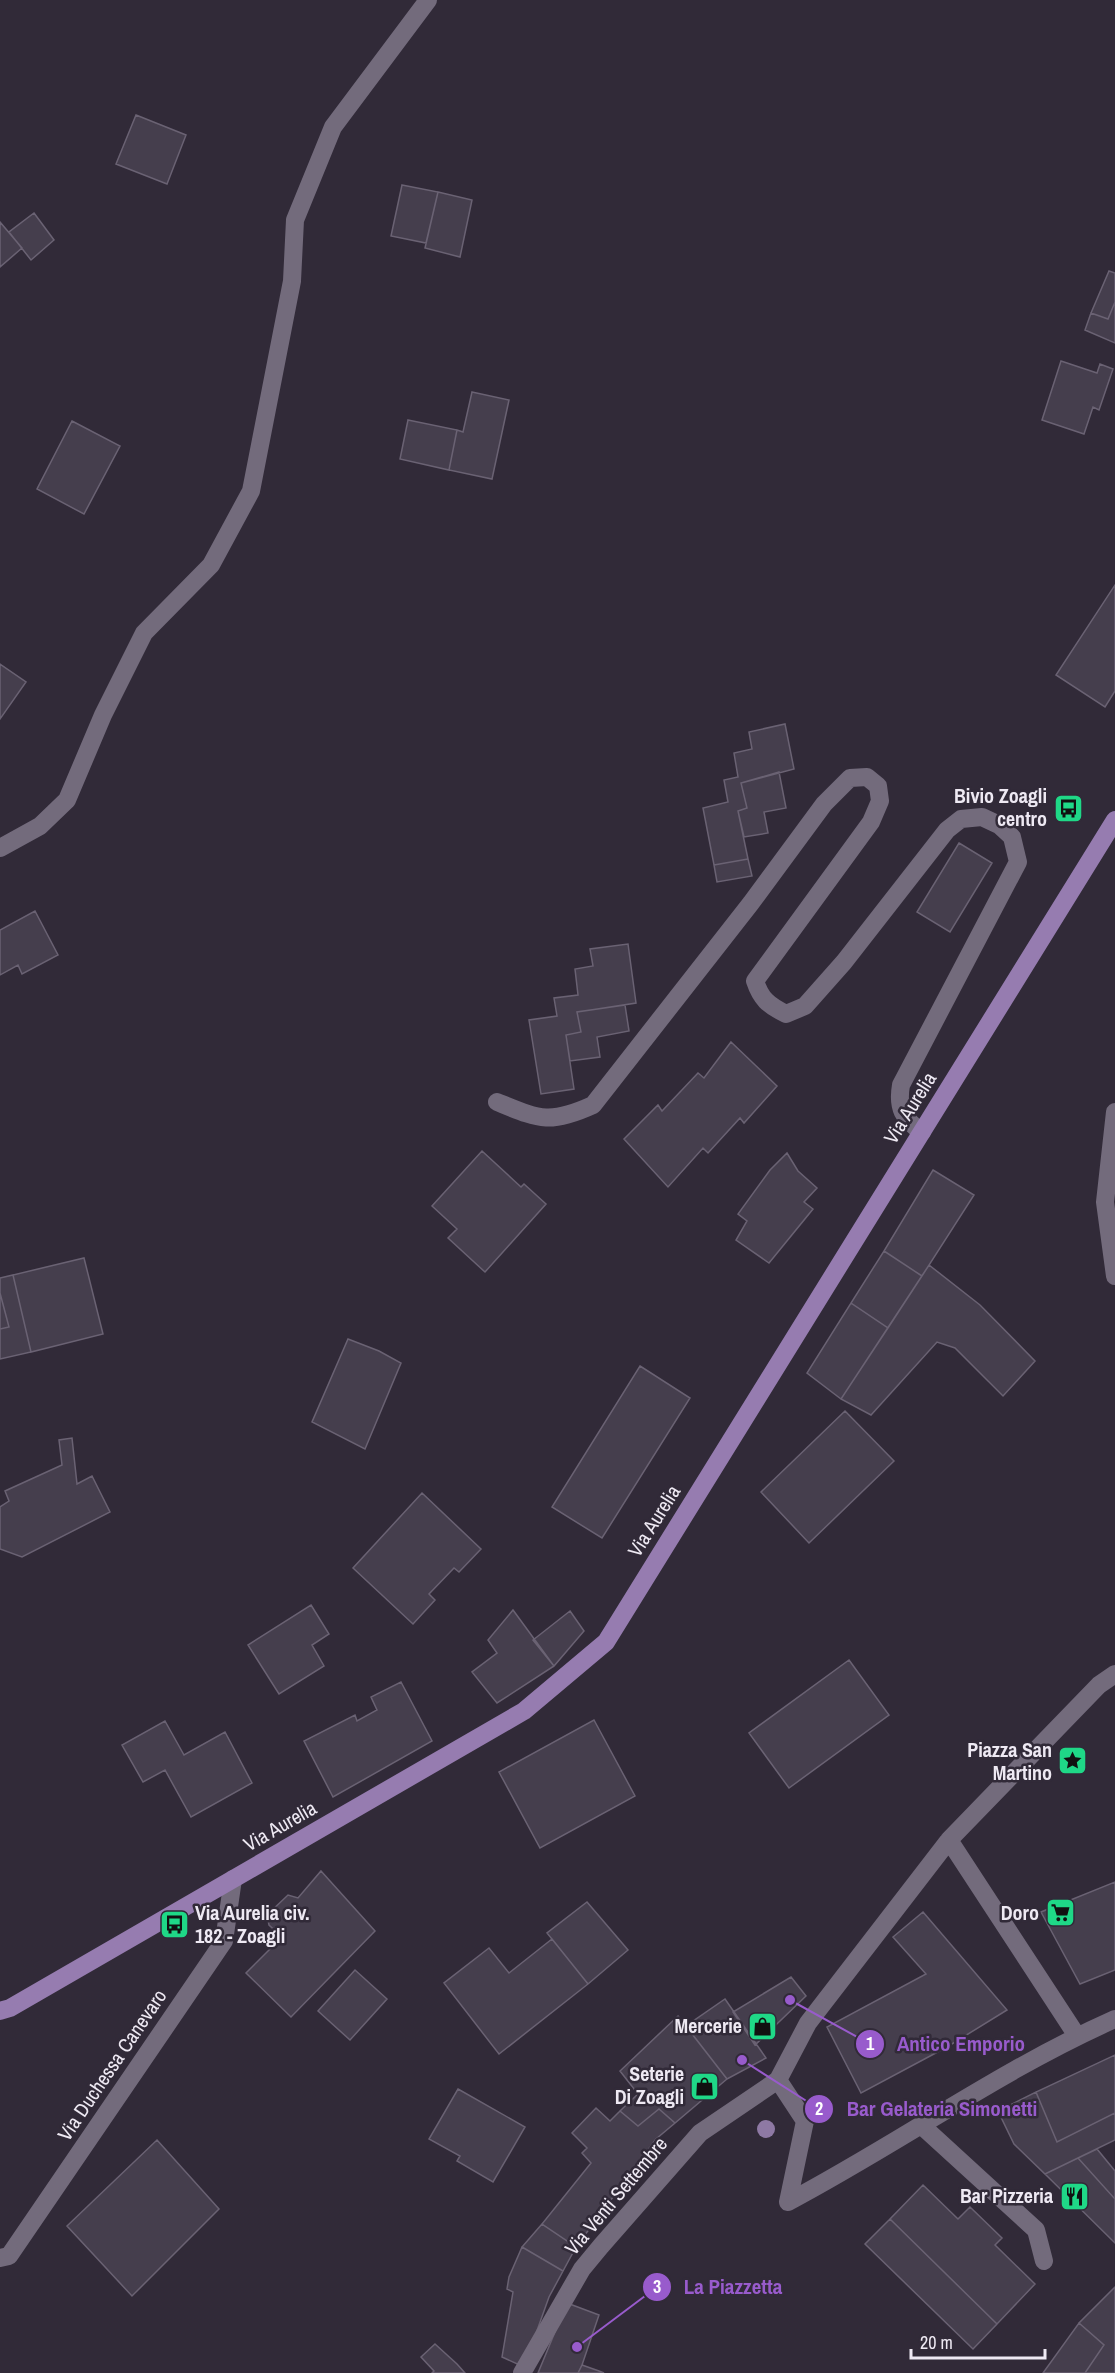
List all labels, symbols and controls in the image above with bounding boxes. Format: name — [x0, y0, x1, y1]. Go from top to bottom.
place label: Bivio Zoagli centro — [954, 782, 1047, 832]
bus stop icon: Bivio Zoagli centro — [1052, 792, 1084, 824]
street label: Via Aurelia — [877, 1067, 942, 1149]
street label: Via Aurelia — [621, 1480, 686, 1562]
place label: Piazza San Martino — [967, 1736, 1052, 1786]
place icon: Piazza San Martino — [1057, 1745, 1089, 1777]
street label: Via Aurelia — [238, 1794, 321, 1857]
supermarket icon: Doro — [1044, 1897, 1076, 1929]
place label: Via Aurelia civ. 182 - Zoagli — [195, 1899, 310, 1949]
place label: Doro — [1001, 1899, 1039, 1926]
bus stop icon: Via Aurelia civ. 182 - Zoagli — [158, 1909, 190, 1941]
street label: Via Duchessa Canevaro — [51, 1984, 172, 2146]
shop icon: Mercerie — [747, 2010, 779, 2042]
place label: Mercerie — [675, 2012, 742, 2039]
callout: Antico Emporio — [855, 2024, 1037, 2063]
text: Antico Emporio — [897, 2029, 1025, 2058]
text: 1 — [866, 2031, 875, 2056]
place label: Seterie Di Zoagli — [615, 2060, 684, 2110]
shop icon: Seterie Di Zoagli — [689, 2070, 721, 2102]
callout: Bar Gelateria Simonetti — [804, 2089, 1049, 2128]
text: Bar Gelateria Simonetti — [847, 2094, 1037, 2123]
text: 2 — [815, 2096, 823, 2121]
street label: Via Venti Settembre — [558, 2131, 673, 2260]
restaurant icon: Bar Pizzeria — [1058, 2180, 1090, 2212]
place label: Bar Pizzeria — [960, 2182, 1053, 2209]
callout: La Piazzetta — [642, 2267, 795, 2306]
text: La Piazzetta — [684, 2272, 783, 2301]
text: 3 — [653, 2274, 661, 2299]
scale bar — [911, 2322, 1044, 2360]
text: 20 m — [920, 2330, 953, 2355]

